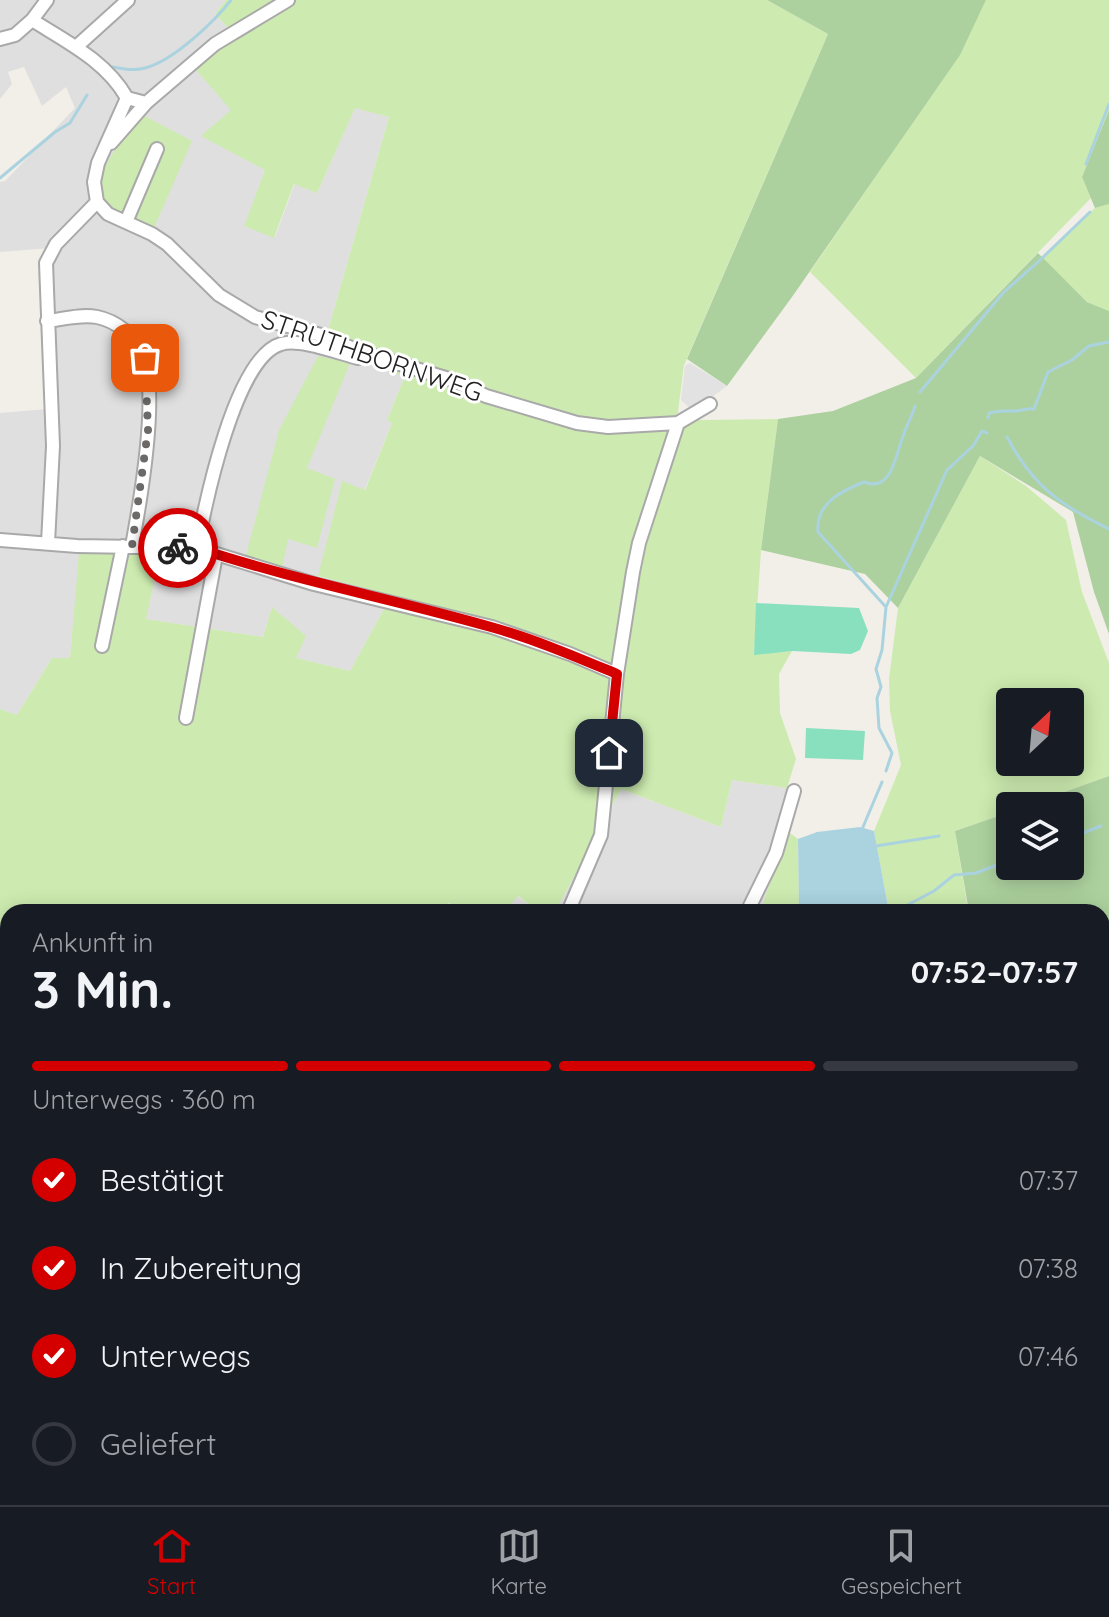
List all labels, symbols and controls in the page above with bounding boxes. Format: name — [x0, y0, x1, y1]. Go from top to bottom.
street label: STRUTHBORNWEG — [257, 302, 487, 409]
pin — [111, 324, 179, 392]
icon: bag — [123, 336, 167, 380]
courier — [138, 508, 218, 588]
icon: bike — [156, 526, 200, 570]
north arrow — [996, 688, 1084, 776]
map controls — [996, 688, 1084, 880]
pin — [575, 719, 643, 787]
icon: home — [587, 731, 631, 775]
button: layers — [996, 792, 1084, 880]
text: Ankunft in — [32, 926, 153, 959]
text: 07:52–07:57 — [911, 953, 1078, 991]
text: 3 Min. — [32, 956, 173, 1021]
text: Unterwegs · 360 m — [32, 1083, 256, 1116]
icon: check — [32, 1158, 76, 1202]
text: Bestätigt — [100, 1161, 224, 1199]
text: 07:37 — [1019, 1164, 1078, 1197]
icon: check — [32, 1246, 76, 1290]
text: In Zubereitung — [100, 1249, 302, 1287]
text: 07:38 — [1018, 1252, 1078, 1285]
icon: check — [32, 1334, 76, 1378]
text: Unterwegs — [100, 1337, 251, 1375]
text: 07:46 — [1018, 1340, 1078, 1373]
text: Geliefert — [100, 1425, 216, 1463]
tab: Start — [147, 1524, 196, 1600]
tab: Karte — [490, 1524, 547, 1600]
tab: Gespeichert — [841, 1524, 962, 1600]

